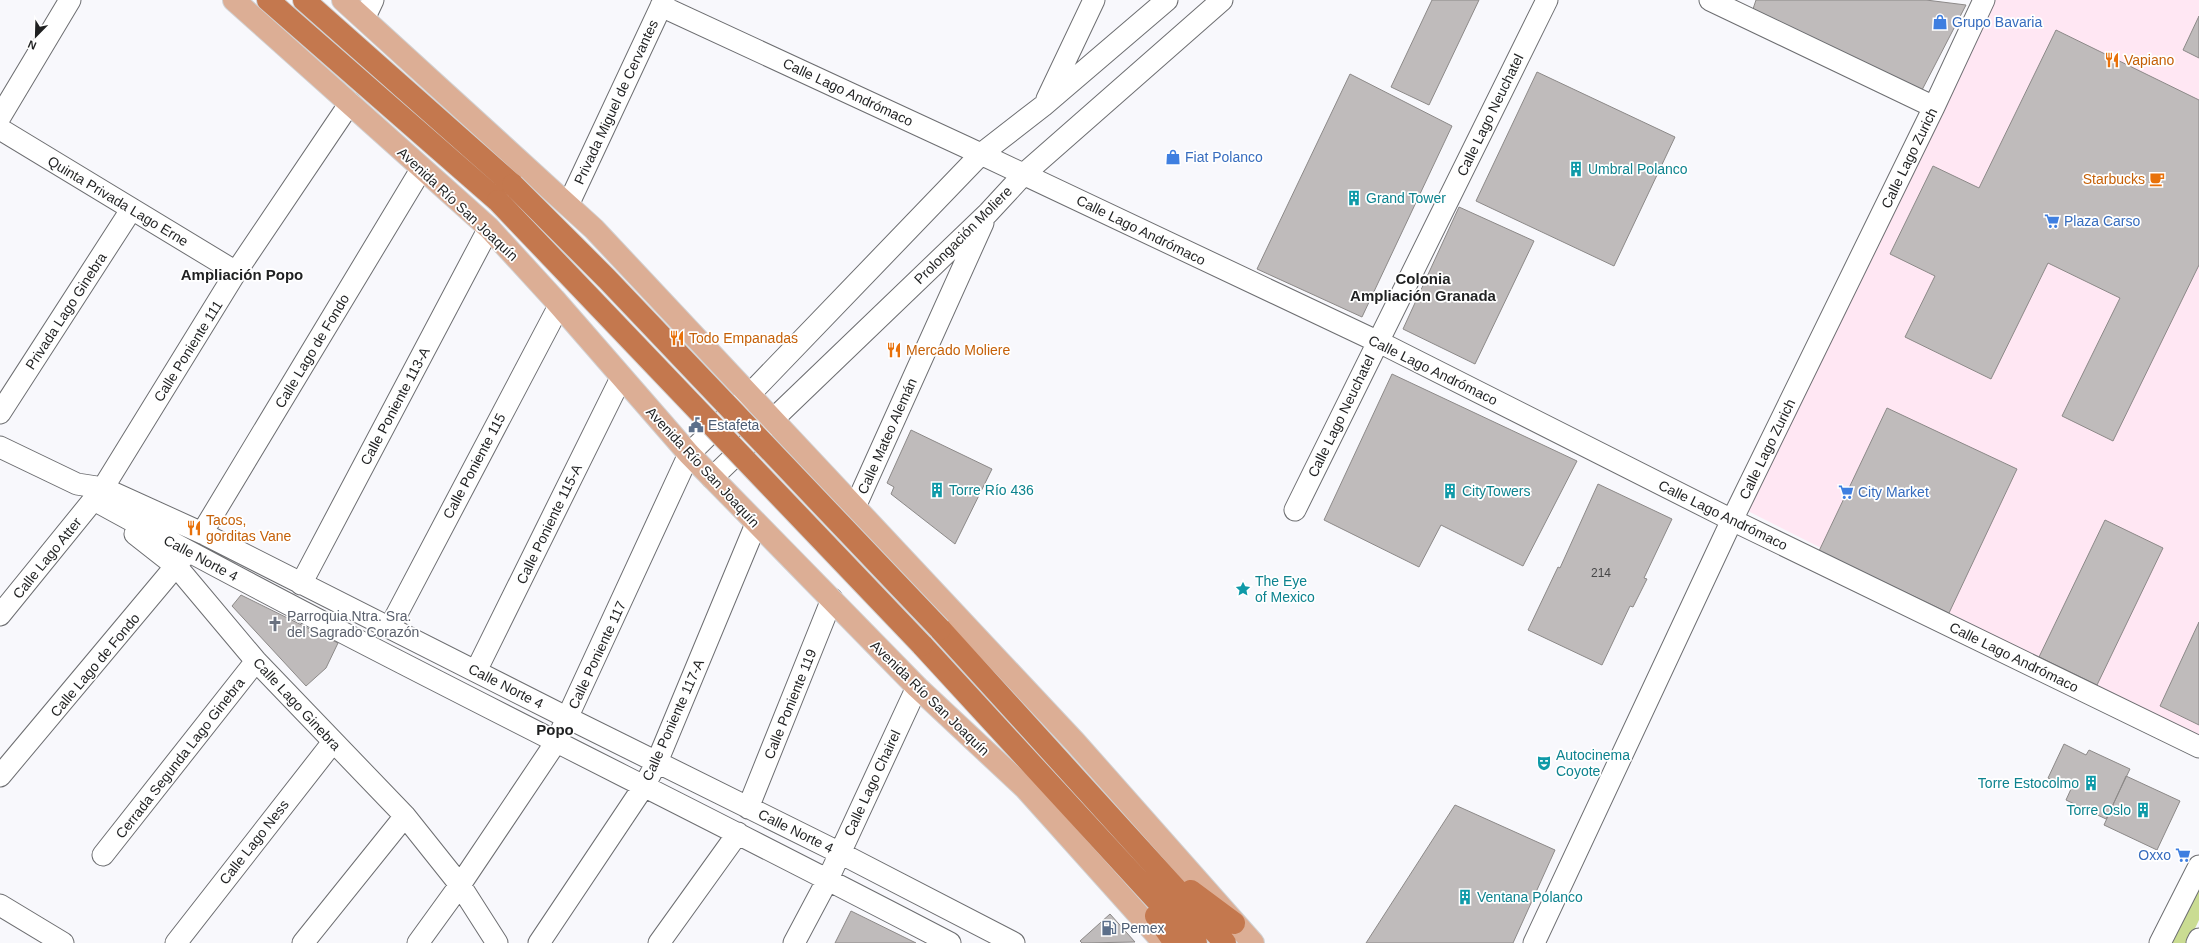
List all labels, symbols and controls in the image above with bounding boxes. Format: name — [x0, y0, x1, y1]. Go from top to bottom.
shop icon: Grupo Bavaria — [1931, 13, 1949, 31]
place label: Grupo Bavaria — [1952, 14, 2042, 30]
north arrow — [16, 16, 56, 56]
street label: Privada Miguel de Cervantes — [571, 17, 661, 187]
text: N — [26, 38, 38, 52]
street label: Calle Lago Neuchatel — [1453, 51, 1527, 179]
restaurant icon: Vapiano — [2103, 51, 2121, 69]
place label: Vapiano — [2124, 52, 2175, 68]
street label: Calle Lago Andrómaco — [780, 55, 916, 129]
street label: Calle Lago Zurich — [1878, 105, 1940, 211]
street label: Avenida Río San Joaquín — [395, 144, 521, 264]
shop icon: Fiat Polanco — [1164, 148, 1182, 166]
place label: Fiat Polanco — [1185, 149, 1263, 165]
street label: Quinta Privada Lago Erne — [45, 153, 191, 249]
building icon: Umbral Polanco — [1567, 160, 1585, 178]
place label: Umbral Polanco — [1588, 161, 1688, 177]
cafe icon: Starbucks — [2148, 170, 2166, 188]
place label: Starbucks — [2083, 171, 2145, 187]
street label: Prolongación Moliere — [911, 183, 1015, 287]
building icon: Grand Tower — [1345, 189, 1363, 207]
place label: Grand Tower — [1366, 190, 1446, 206]
street label: Calle Lago Andrómaco — [1074, 192, 1208, 268]
supermarket icon: Plaza Carso — [2043, 212, 2061, 230]
place label: Plaza Carso — [2064, 213, 2140, 229]
street label: Privada Lago Ginebra — [22, 249, 110, 372]
district label: Ampliación Popo — [181, 266, 303, 283]
district label: Colonia Ampliación Granada — [1350, 270, 1497, 304]
street label: Calle Lago de Fondo — [272, 291, 352, 411]
street label: Calle Poniente 111 — [150, 297, 226, 405]
restaurant icon: Todo Empanadas — [668, 329, 686, 347]
place label: Todo Empanadas — [689, 330, 798, 346]
street label: Calle Lago Andrómaco — [1366, 332, 1500, 408]
restaurant icon: Mercado Moliere — [885, 341, 903, 359]
place label: Mercado Moliere — [906, 342, 1010, 358]
street label: Calle Poniente 113-A — [357, 344, 433, 468]
street label: Calle Lago Neuchatel — [1304, 352, 1378, 480]
street label: Calle Mateo Alemán — [854, 376, 920, 496]
street label: Calle Lago Zurich — [1736, 396, 1798, 502]
street label: Avenida Río San Joaquín — [643, 404, 763, 530]
street label: Calle Poniente 115 — [439, 410, 509, 522]
public building icon: Estafeta — [687, 416, 705, 434]
place label: Estafeta — [708, 417, 760, 433]
street label: Calle Poniente 115-A — [513, 461, 585, 587]
street label: Calle Lago Andrómaco — [1656, 477, 1790, 553]
building icon: Torre Río 436 — [928, 481, 946, 499]
place label: Torre Río 436 — [949, 482, 1034, 498]
building icon: CityTowers — [1441, 482, 1459, 500]
place label: CityTowers — [1462, 483, 1530, 499]
supermarket icon: City Market — [1837, 483, 1855, 501]
place label: City Market — [1858, 484, 1929, 500]
place label: Tacos, gorditas Vane — [206, 512, 292, 544]
street label: Calle Lago Atter — [9, 514, 85, 602]
restaurant icon: Tacos, gorditas Vane — [185, 519, 203, 537]
street label: Calle Norte 4 — [161, 532, 241, 584]
house number: 214 — [1591, 566, 1611, 580]
place label: The Eye of Mexico — [1255, 573, 1315, 605]
place icon: The Eye of Mexico — [1234, 580, 1252, 598]
street label: Calle Poniente 117 — [565, 598, 629, 712]
place label: Parroquia Ntra. Sra. del Sagrado Corazón — [287, 608, 419, 640]
street label: Calle Lago de Fondo — [47, 610, 143, 720]
church icon: Parroquia Ntra. Sra. del Sagrado Corazón — [266, 615, 284, 633]
street label: Calle Lago Andrómaco — [1947, 619, 2081, 695]
street label: Avenida Río San Joaquín — [867, 637, 993, 759]
street label: Calle Poniente 119 — [761, 646, 819, 761]
street label: Calle Lago Ginebra — [250, 654, 344, 754]
street label: Calle Poniente 117-A — [639, 656, 707, 783]
street label: Calle Norte 4 — [466, 660, 546, 712]
street label: Cerrada Segunda Lago Ginebra — [112, 674, 248, 841]
district label: Popo — [536, 721, 574, 738]
street label: Calle Lago Chairel — [840, 727, 904, 839]
place label: Autocinema Coyote — [1556, 747, 1630, 779]
theatre icon: Autocinema Coyote — [1535, 754, 1553, 772]
building icon: Torre Estocolmo — [2082, 774, 2100, 792]
place label: Torre Estocolmo — [1978, 775, 2079, 791]
street label: Calle Lago Ness — [216, 797, 292, 887]
building icon: Torre Oslo — [2134, 801, 2152, 819]
place label: Torre Oslo — [2066, 802, 2131, 818]
street label: Calle Norte 4 — [756, 806, 836, 856]
supermarket icon: Oxxo — [2174, 846, 2192, 864]
place label: Oxxo — [2138, 847, 2171, 863]
building icon: Ventana Polanco — [1456, 888, 1474, 906]
place label: Ventana Polanco — [1477, 889, 1583, 905]
fuel station icon: Pemex — [1100, 919, 1118, 937]
place label: Pemex — [1121, 920, 1165, 936]

